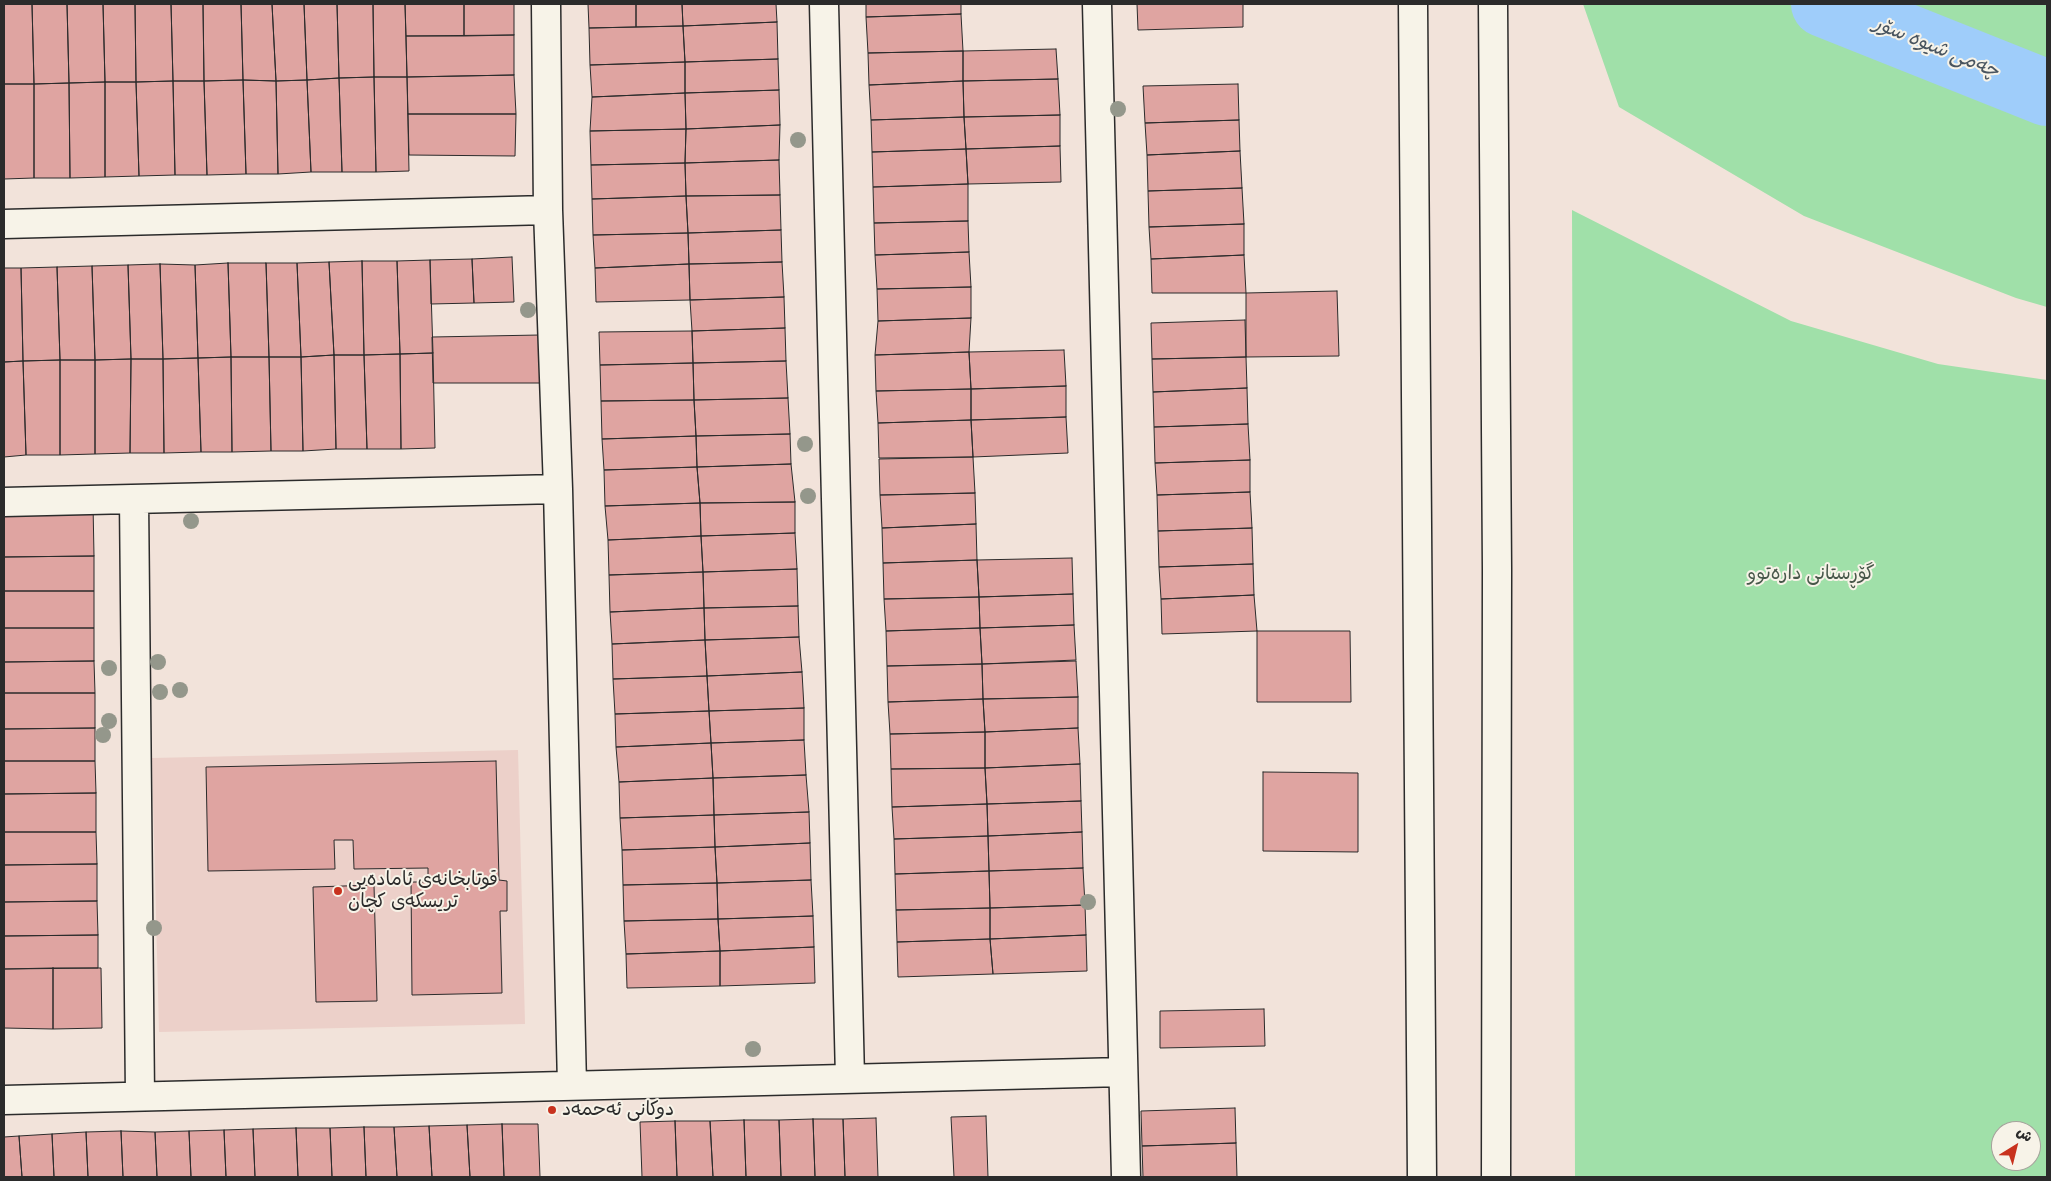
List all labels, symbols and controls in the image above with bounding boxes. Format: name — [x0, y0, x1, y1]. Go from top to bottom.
water label: چەمی شیوە سۆر — [1870, 12, 2002, 84]
park label: گۆڕستانی دارەتوو — [1747, 563, 1875, 585]
place label: قوتابخانەی ئامادەیی تریسکەی کچان — [348, 869, 498, 913]
marker: قوتابخانەی ئامادەیی تریسکەی کچان — [332, 885, 344, 897]
place label: دوکانی ئەحمەد — [562, 1099, 674, 1121]
marker: دوکانی ئەحمەد — [546, 1104, 558, 1116]
text: ش — [2011, 1120, 2038, 1149]
north arrow — [1991, 1121, 2041, 1171]

